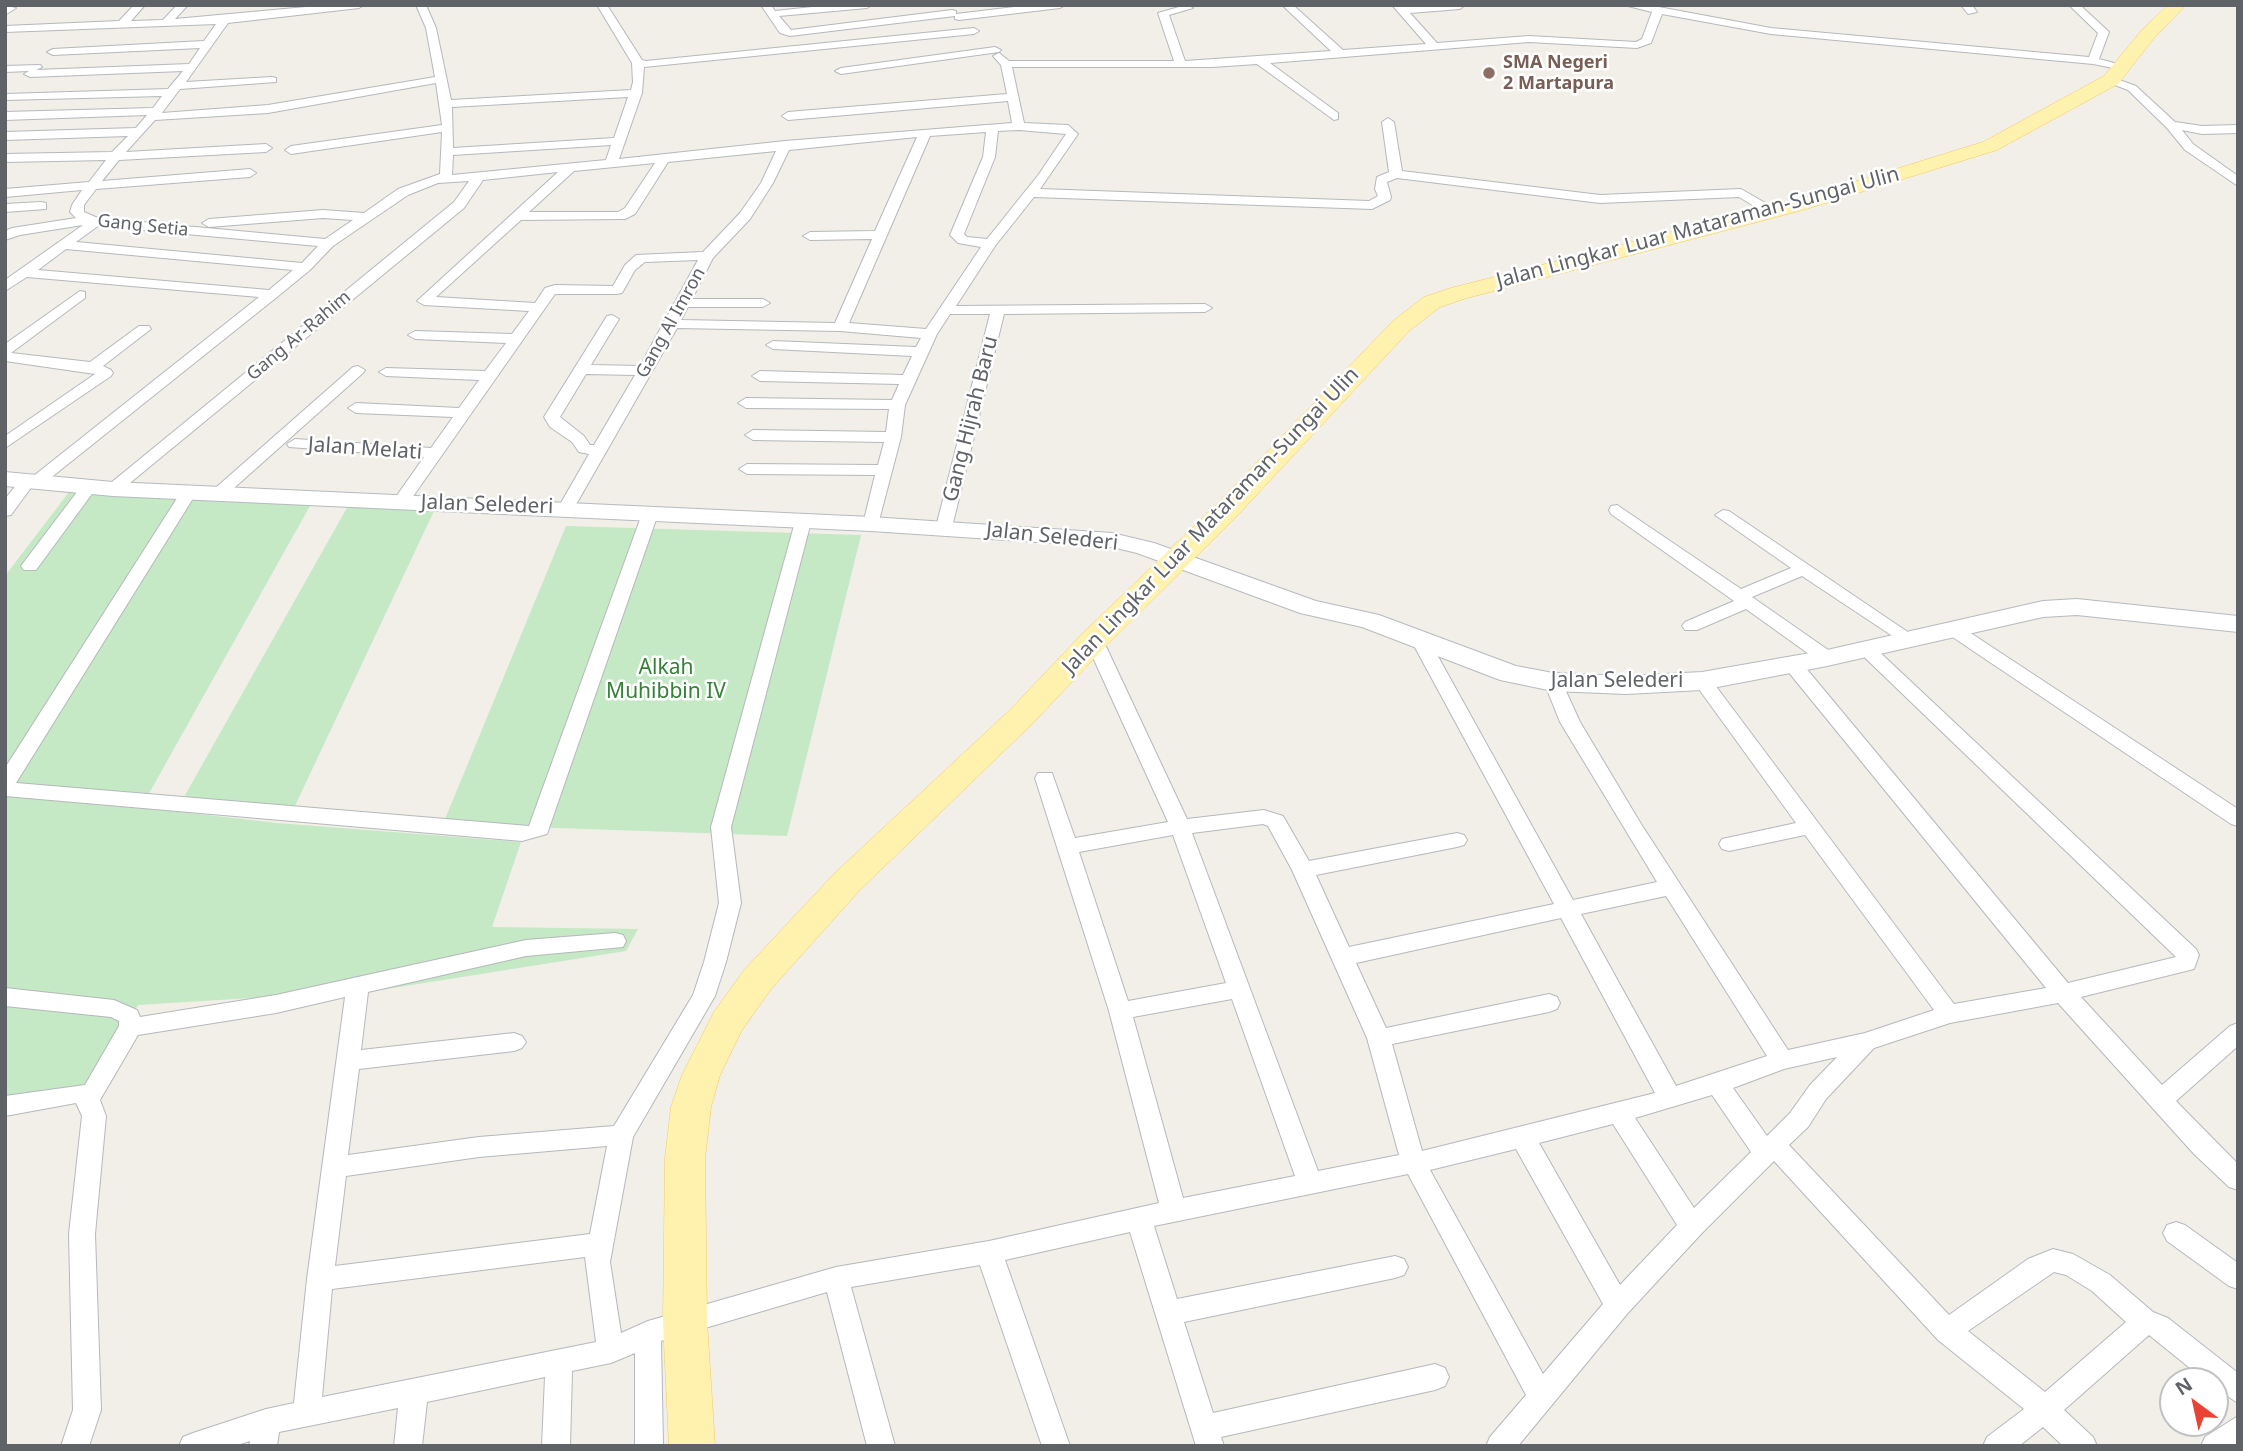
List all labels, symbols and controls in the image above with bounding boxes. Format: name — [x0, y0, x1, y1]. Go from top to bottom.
place label: SMA Negeri 2 Martapura — [1503, 52, 1614, 94]
marker: SMA Negeri 2 Martapura — [1481, 65, 1497, 81]
street label: Jalan Lingkar Luar Mataraman-Sungai Ulin — [1494, 162, 1902, 294]
street label: Gang Setia — [96, 210, 190, 242]
street label: Gang Al Imron — [632, 264, 710, 382]
street label: Gang Ar-Rahim — [243, 286, 355, 386]
street label: Gang Hijrah Baru — [938, 333, 1004, 505]
street label: Jalan Lingkar Luar Mataraman-Sungai Ulin — [1057, 363, 1365, 679]
street label: Jalan Melati — [307, 432, 423, 466]
street label: Jalan Selederi — [420, 490, 554, 520]
street label: Jalan Selederi — [985, 518, 1119, 556]
park label: Alkah Muhibbin IV — [606, 655, 726, 705]
street label: Jalan Selederi — [1551, 668, 1683, 694]
north arrow — [2159, 1367, 2229, 1437]
text: N — [2170, 1371, 2197, 1401]

